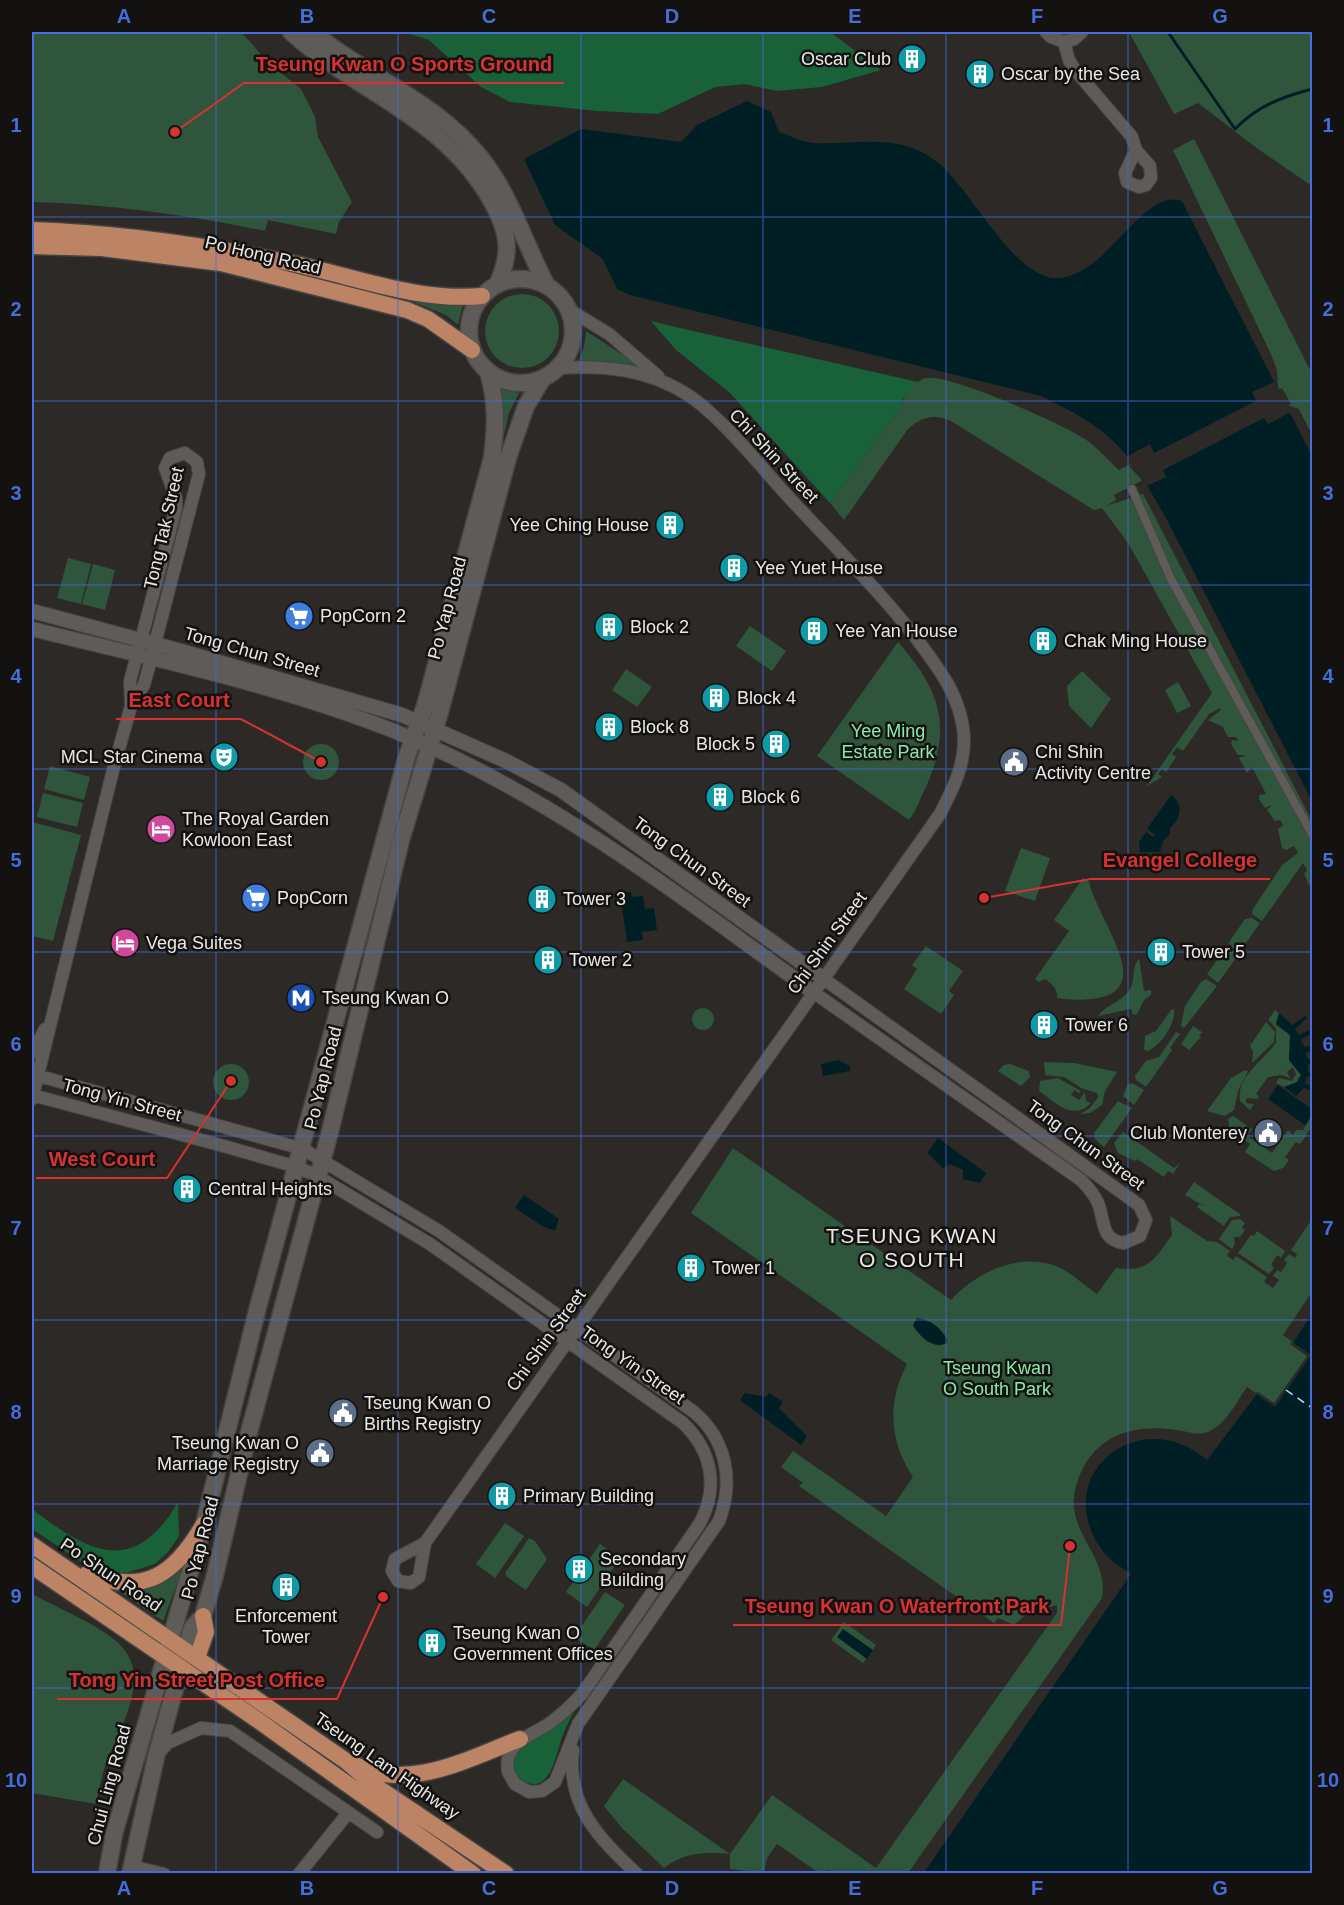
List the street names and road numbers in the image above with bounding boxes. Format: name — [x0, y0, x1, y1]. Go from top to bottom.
street label: Po Hong Road — [203, 232, 323, 278]
street label: Chi Shin Street — [725, 405, 823, 507]
street label: Tong Tak Street — [140, 465, 188, 591]
street label: Po Yap Road — [424, 554, 470, 662]
street label: Tong Chun Street — [182, 623, 322, 681]
street label: Tong Chun Street — [629, 813, 755, 911]
street label: Chi Shin Street — [783, 888, 871, 998]
street label: Po Yap Road — [301, 1024, 345, 1132]
street label: Tong Yin Street — [60, 1075, 184, 1125]
street label: Tong Chun Street — [1023, 1096, 1149, 1194]
street label: Chi Shin Street — [502, 1285, 590, 1395]
street label: Tong Yin Street — [577, 1322, 689, 1408]
street label: Po Yap Road — [178, 1494, 222, 1602]
street label: Po Shun Road — [57, 1534, 165, 1616]
street label: Tseung Lam Highway — [311, 1708, 463, 1824]
street label: Chui Ling Road — [83, 1722, 135, 1848]

